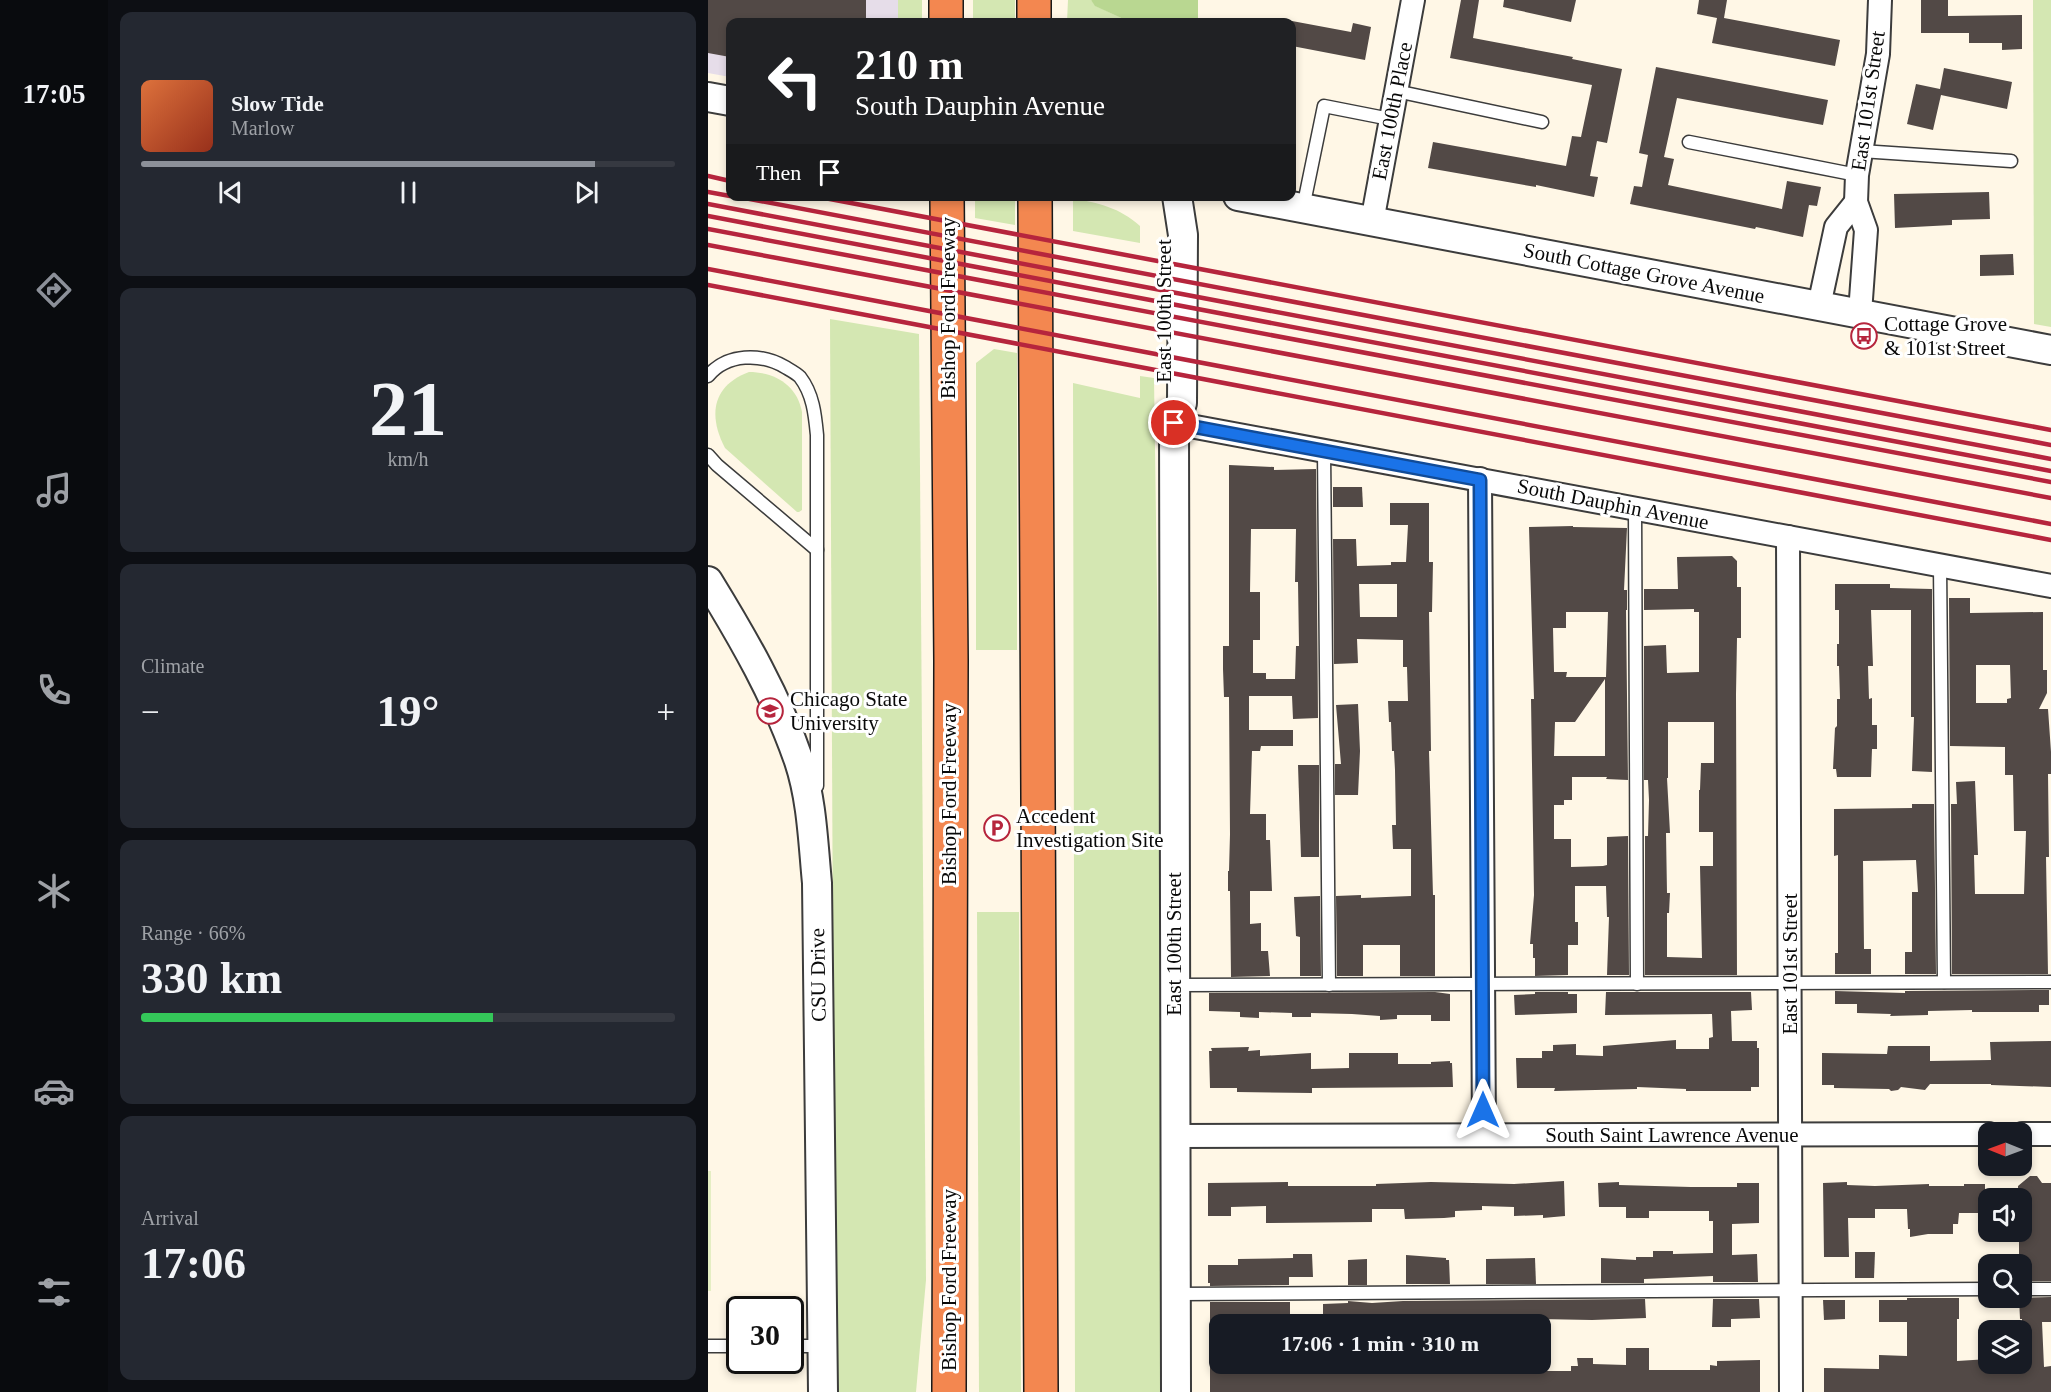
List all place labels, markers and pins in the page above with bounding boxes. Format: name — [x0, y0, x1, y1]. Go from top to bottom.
place label: Cottage Grove & 101st Street — [1884, 312, 2007, 360]
bus stop icon: Cottage Grove & 101st Street — [1849, 321, 1879, 351]
pin — [1148, 397, 1199, 448]
place label: Chicago State University — [790, 687, 907, 735]
school or university icon: Chicago State University — [755, 696, 785, 726]
place label: Accedent Investigation Site — [1016, 804, 1164, 852]
parking icon: Accedent Investigation Site — [982, 813, 1012, 843]

